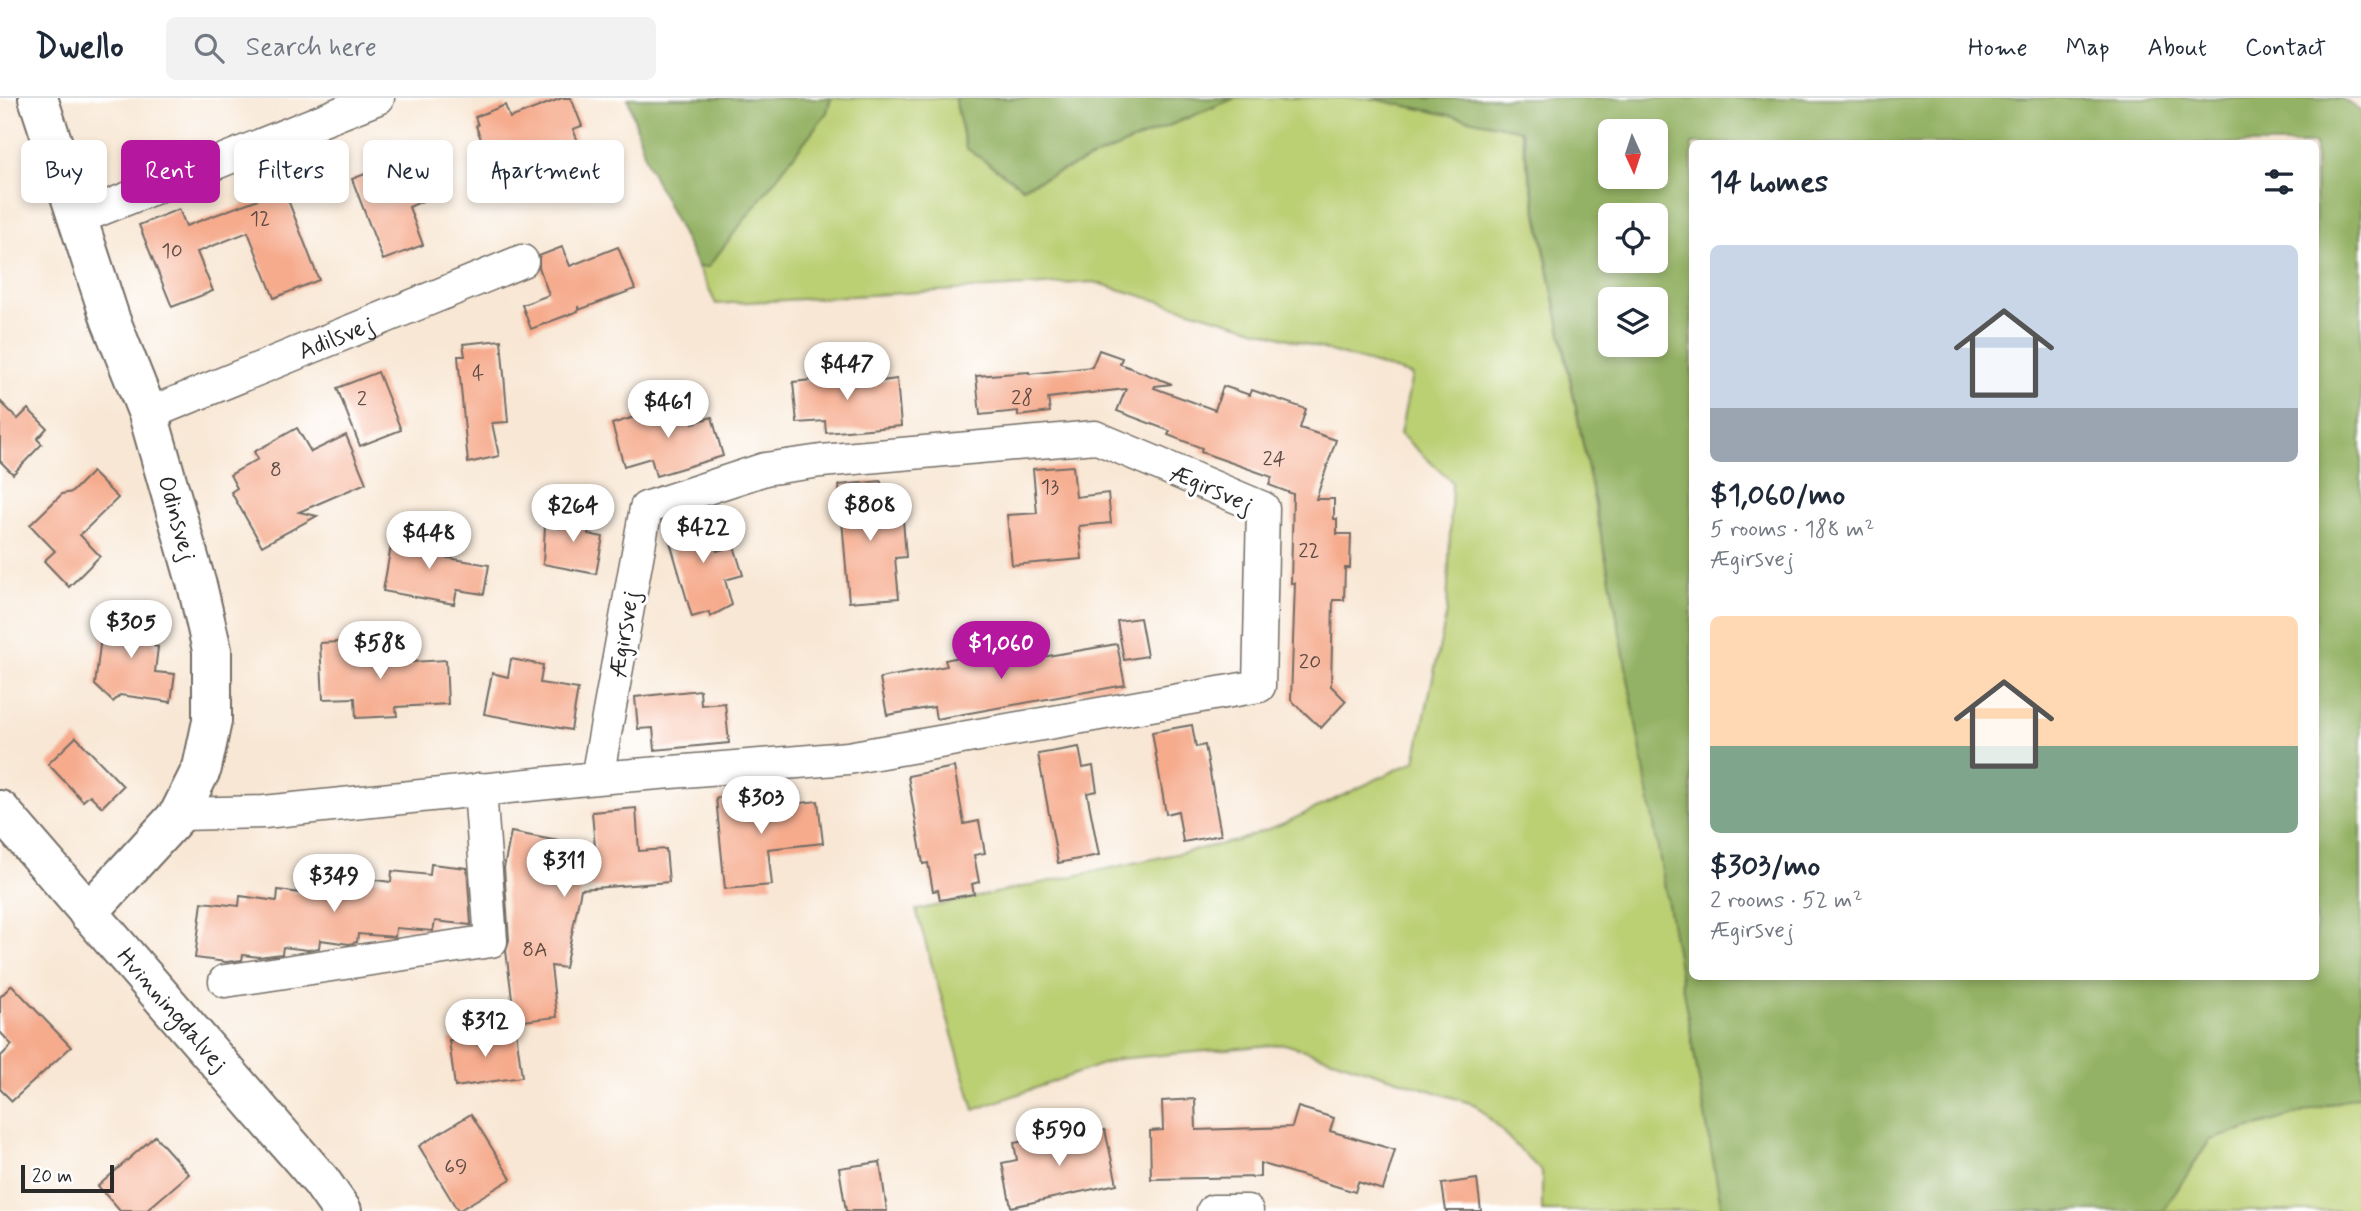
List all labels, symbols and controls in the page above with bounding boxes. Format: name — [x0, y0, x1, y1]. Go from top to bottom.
search box — [166, 17, 656, 80]
text: Dwello — [35, 26, 124, 70]
icon: search — [190, 29, 228, 67]
text: Search here — [246, 31, 377, 65]
text: Home — [1968, 33, 2028, 64]
text: Map — [2066, 33, 2110, 64]
text: About — [2148, 33, 2207, 64]
text: Contact — [2245, 33, 2326, 64]
north arrow — [1598, 119, 1668, 189]
map controls — [1598, 119, 1668, 357]
chip: Buy — [21, 140, 107, 203]
chip: Rent — [121, 140, 220, 203]
chip: Filters — [234, 140, 349, 203]
chip: New — [363, 140, 453, 203]
chip: Apartment — [467, 140, 624, 203]
text: 14 homes — [1710, 163, 1828, 202]
icon: filters — [2260, 163, 2298, 201]
button: locate — [1598, 203, 1668, 273]
house number: 12 — [250, 205, 270, 233]
house number: 10 — [161, 237, 183, 265]
button: layers — [1598, 287, 1668, 357]
icon: home — [1941, 290, 2067, 416]
street label: Adilsvej — [294, 309, 379, 368]
pin: $447 — [806, 342, 888, 402]
text: $447 — [820, 350, 874, 380]
house number: 4 — [472, 360, 484, 388]
pin: $461 — [627, 380, 709, 440]
house number: 28 — [1011, 384, 1033, 412]
house number: 2 — [357, 385, 367, 413]
text: $461 — [644, 388, 692, 418]
house number: 24 — [1262, 445, 1286, 473]
house number: 8 — [270, 456, 282, 484]
street label: Ægirsvej — [1165, 457, 1258, 521]
street label: Odinsvej — [149, 472, 203, 565]
house number: 13 — [1041, 473, 1059, 501]
text: $1,060/mo — [1710, 476, 1845, 515]
pin: $264 — [532, 484, 614, 544]
pin: $808 — [829, 484, 911, 543]
text: $808 — [844, 491, 896, 521]
text: $264 — [547, 492, 599, 522]
pin: $422 — [662, 505, 744, 565]
pin: $448 — [388, 512, 470, 571]
text: $422 — [677, 513, 729, 543]
text: 5 rooms · 188 m² — [1710, 515, 1874, 545]
text: $448 — [402, 519, 456, 549]
house number: 22 — [1298, 537, 1320, 565]
text: Ægirsvej — [1710, 545, 1794, 575]
street label: Ægirsvej — [602, 589, 647, 680]
pin: $305 — [90, 601, 172, 660]
text: $305 — [106, 608, 156, 638]
pin: $588 — [339, 622, 421, 681]
pin: $1,060 — [944, 622, 1058, 681]
text: $588 — [354, 629, 406, 659]
text: $1,060 — [968, 629, 1034, 659]
house number: 20 — [1299, 648, 1321, 676]
icon: home — [1941, 661, 2067, 787]
pin: $303 — [720, 776, 802, 836]
text: $303 — [738, 784, 784, 814]
pin: $311 — [523, 840, 605, 899]
text: $311 — [543, 847, 585, 877]
text: $303/mo — [1710, 847, 1820, 886]
pin: $349 — [293, 854, 375, 914]
text: $349 — [309, 862, 359, 892]
text: 2 rooms · 52 m² — [1710, 886, 1863, 916]
text: Ægirsvej — [1710, 916, 1794, 946]
house number: 8A — [522, 936, 548, 964]
street label: Hvinningdalvej — [109, 942, 234, 1079]
pin: $312 — [444, 1000, 526, 1059]
text: $312 — [461, 1007, 509, 1037]
pin: $590 — [1018, 1108, 1100, 1168]
text: $590 — [1032, 1116, 1086, 1146]
house number: 69 — [444, 1153, 468, 1181]
scale bar — [21, 1162, 114, 1194]
text: 20 m — [32, 1164, 72, 1189]

